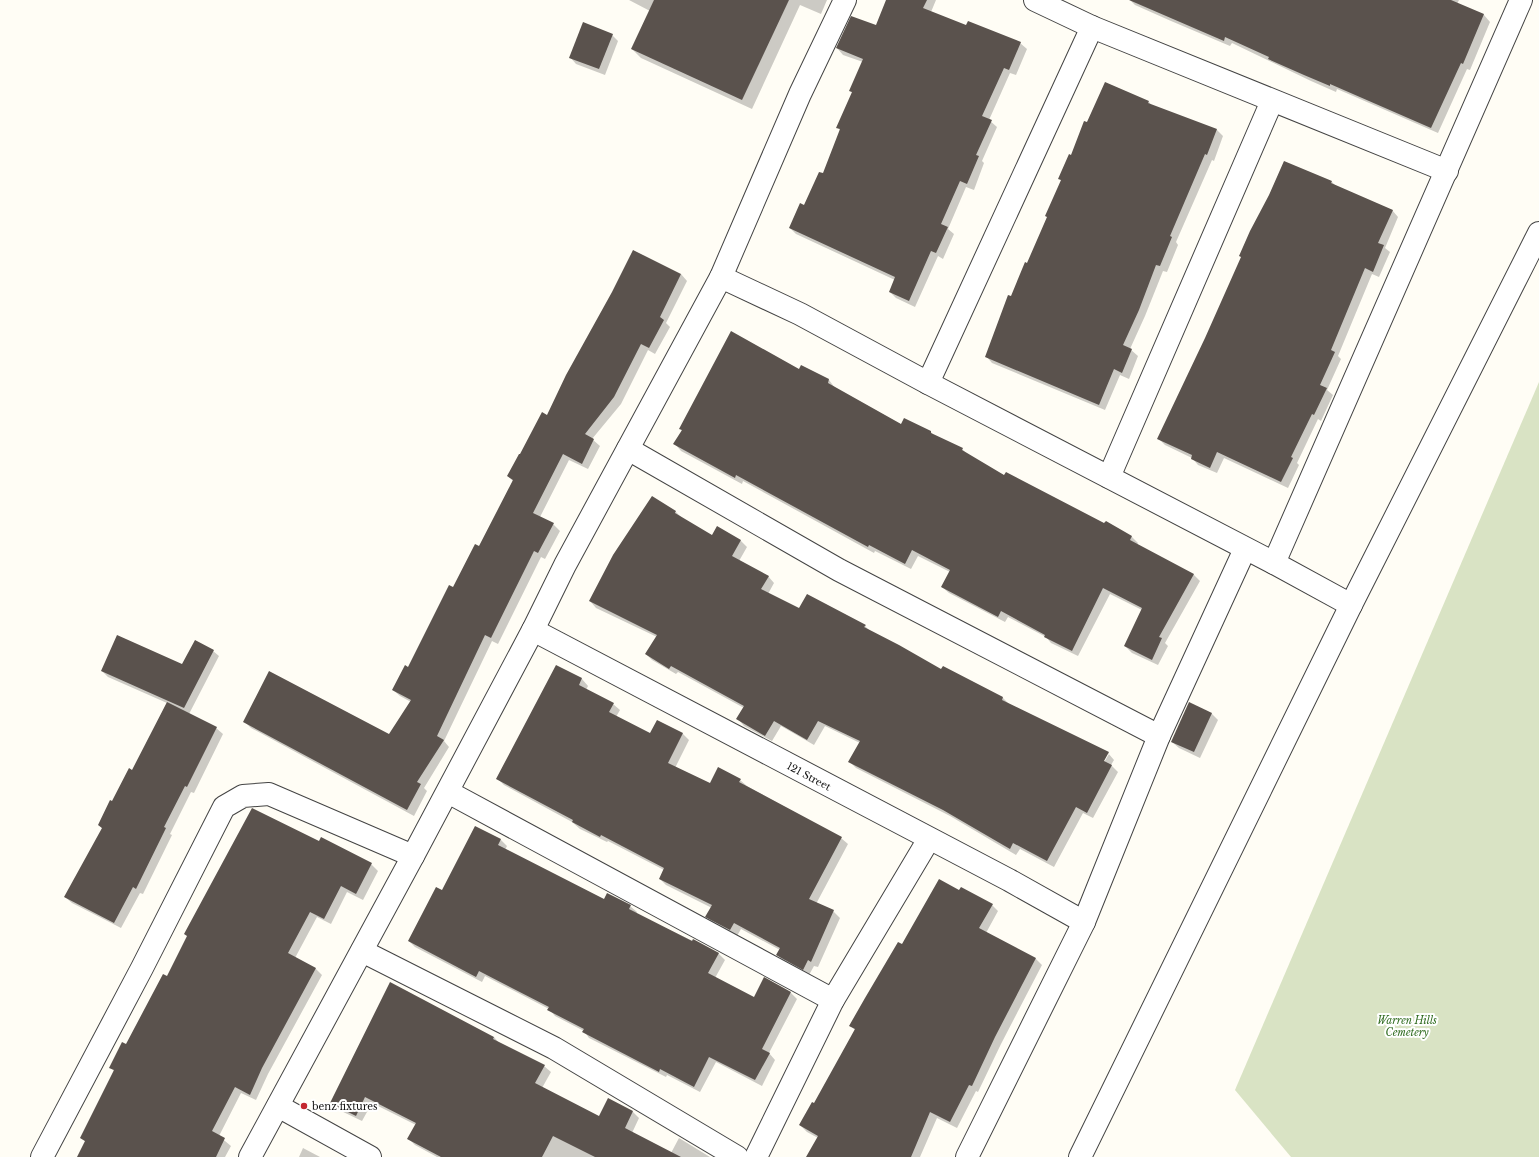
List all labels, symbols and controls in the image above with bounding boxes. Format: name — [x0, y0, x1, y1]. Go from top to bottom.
street label: 121 Street — [785, 759, 833, 794]
park label: Warren Hills Cemetery — [1377, 1014, 1437, 1039]
place label: benz fixtures — [311, 1100, 378, 1113]
marker: benz fixtures — [299, 1101, 309, 1111]

